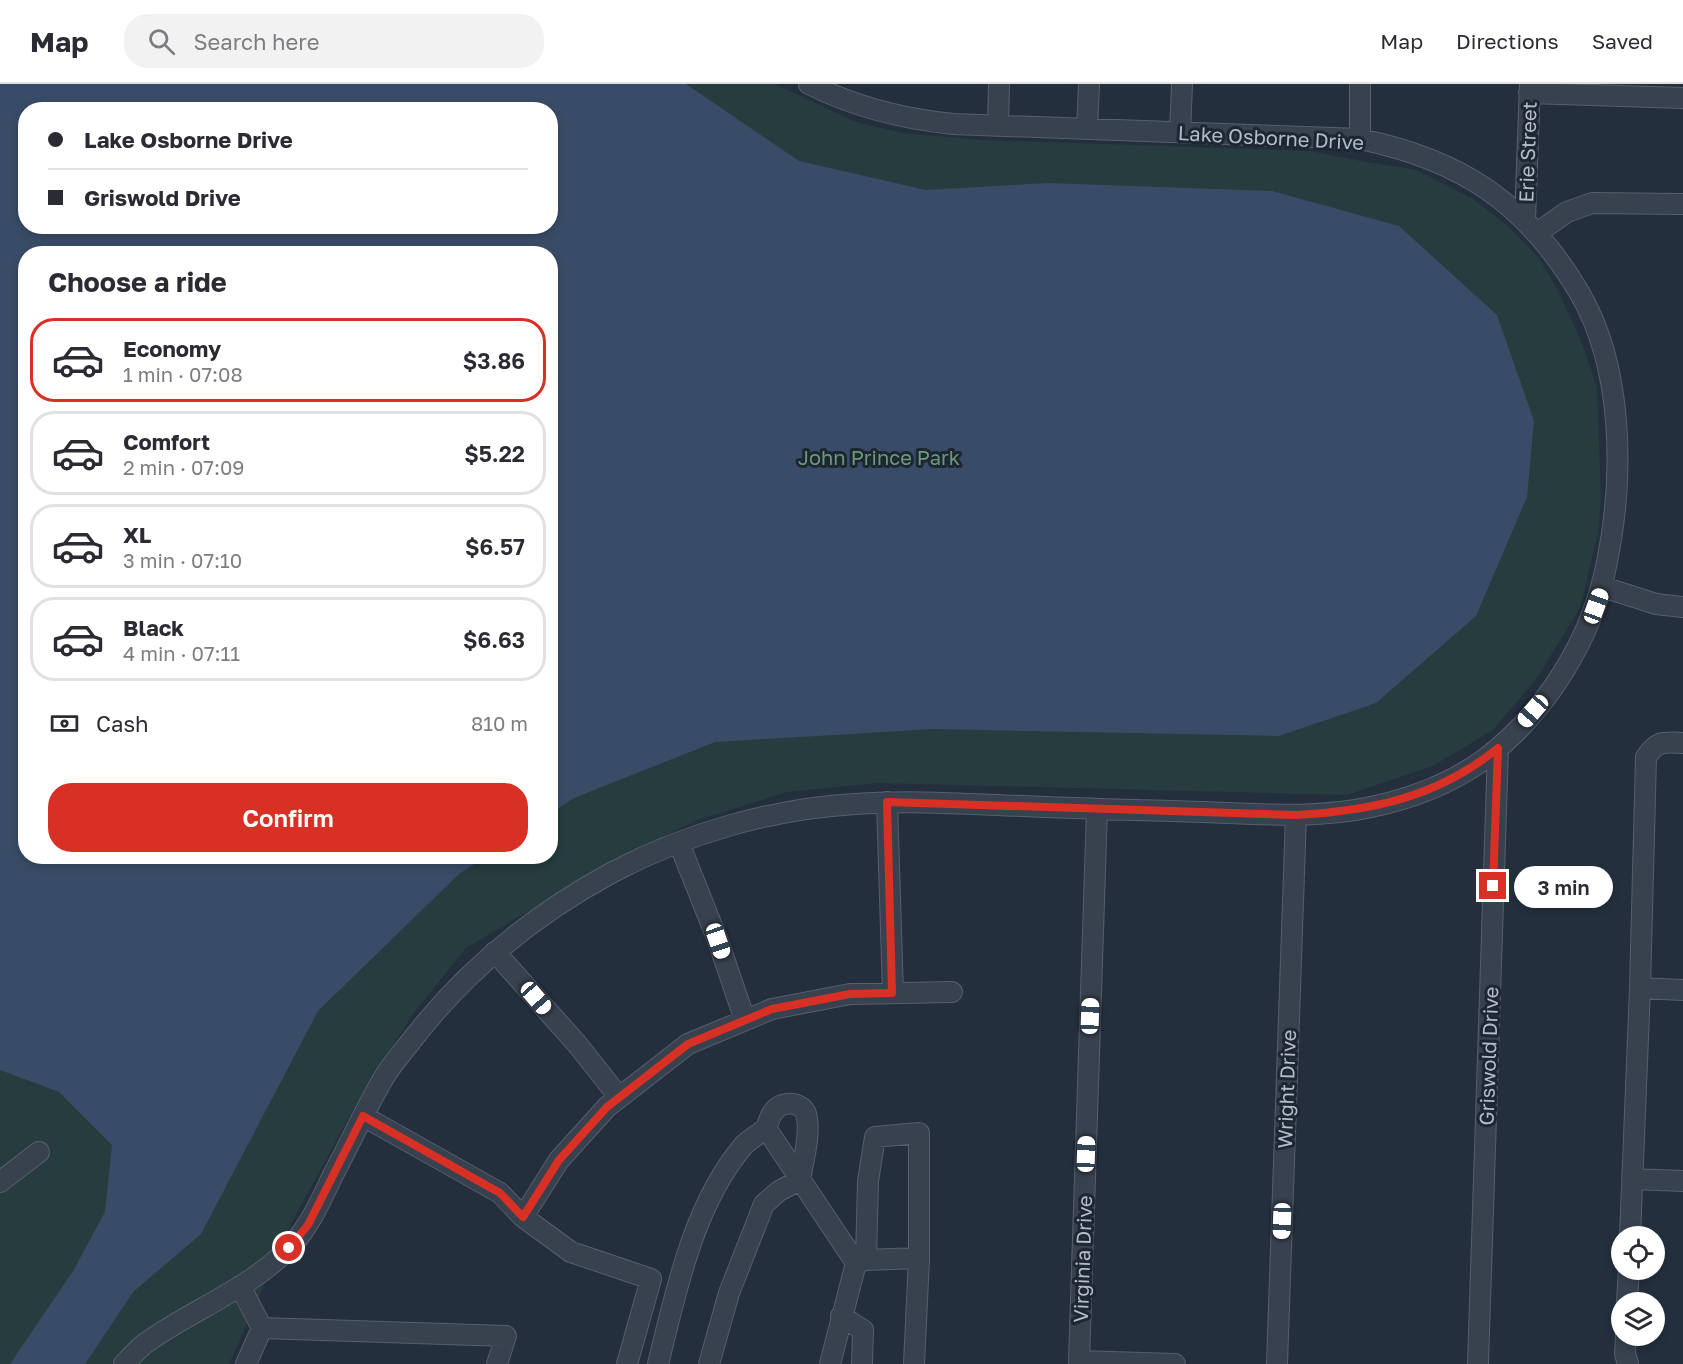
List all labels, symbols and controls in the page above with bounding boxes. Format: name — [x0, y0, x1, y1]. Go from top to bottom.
search box — [124, 14, 544, 68]
text: Map — [30, 25, 88, 58]
icon: search — [145, 25, 178, 58]
text: Search here — [193, 28, 319, 55]
text: Map — [1380, 28, 1423, 54]
text: Directions — [1456, 28, 1559, 54]
text: Saved — [1592, 28, 1653, 54]
street label: Erie Street — [1513, 101, 1541, 203]
street label: Lake Osborne Drive — [1177, 120, 1365, 154]
text: Lake Osborne Drive — [84, 126, 293, 153]
text: Griswold Drive — [84, 184, 241, 211]
text: Choose a ride — [48, 266, 227, 298]
icon: car — [51, 333, 105, 387]
text: Economy — [123, 335, 221, 362]
text: $3.86 — [463, 347, 525, 374]
text: 1 min · 07:08 — [123, 362, 243, 386]
icon: car — [51, 426, 105, 480]
text: Comfort — [123, 428, 210, 455]
text: $5.22 — [464, 440, 525, 467]
park label: John Prince Park — [798, 445, 960, 469]
text: 2 min · 07:09 — [123, 455, 244, 479]
icon: car — [51, 519, 105, 573]
text: XL — [123, 521, 151, 548]
text: $6.57 — [465, 533, 525, 560]
text: 3 min · 07:10 — [123, 548, 242, 572]
car — [1581, 586, 1611, 626]
icon: car — [51, 612, 105, 666]
text: Black — [123, 614, 184, 641]
text: $6.63 — [463, 626, 525, 653]
text: 4 min · 07:11 — [123, 641, 240, 665]
car — [1514, 692, 1552, 730]
icon: cash — [48, 707, 81, 740]
text: Cash — [96, 710, 149, 737]
text: 810 m — [471, 711, 528, 735]
button: Confirm — [48, 783, 528, 852]
callout: 3 min — [1514, 865, 1613, 907]
route end — [1479, 872, 1506, 899]
text: 3 min — [1537, 875, 1590, 899]
car — [704, 921, 732, 961]
car — [517, 979, 555, 1017]
street label: Griswold Drive — [1474, 986, 1502, 1126]
car — [1080, 998, 1100, 1034]
street label: Wright Drive — [1272, 1029, 1300, 1149]
car — [1076, 1136, 1096, 1172]
street label: Virginia Drive — [1068, 1195, 1096, 1323]
car — [1272, 1203, 1292, 1239]
map controls — [1611, 1226, 1665, 1346]
button: locate — [1611, 1226, 1665, 1280]
route start — [275, 1234, 302, 1261]
button: layers — [1611, 1292, 1665, 1346]

